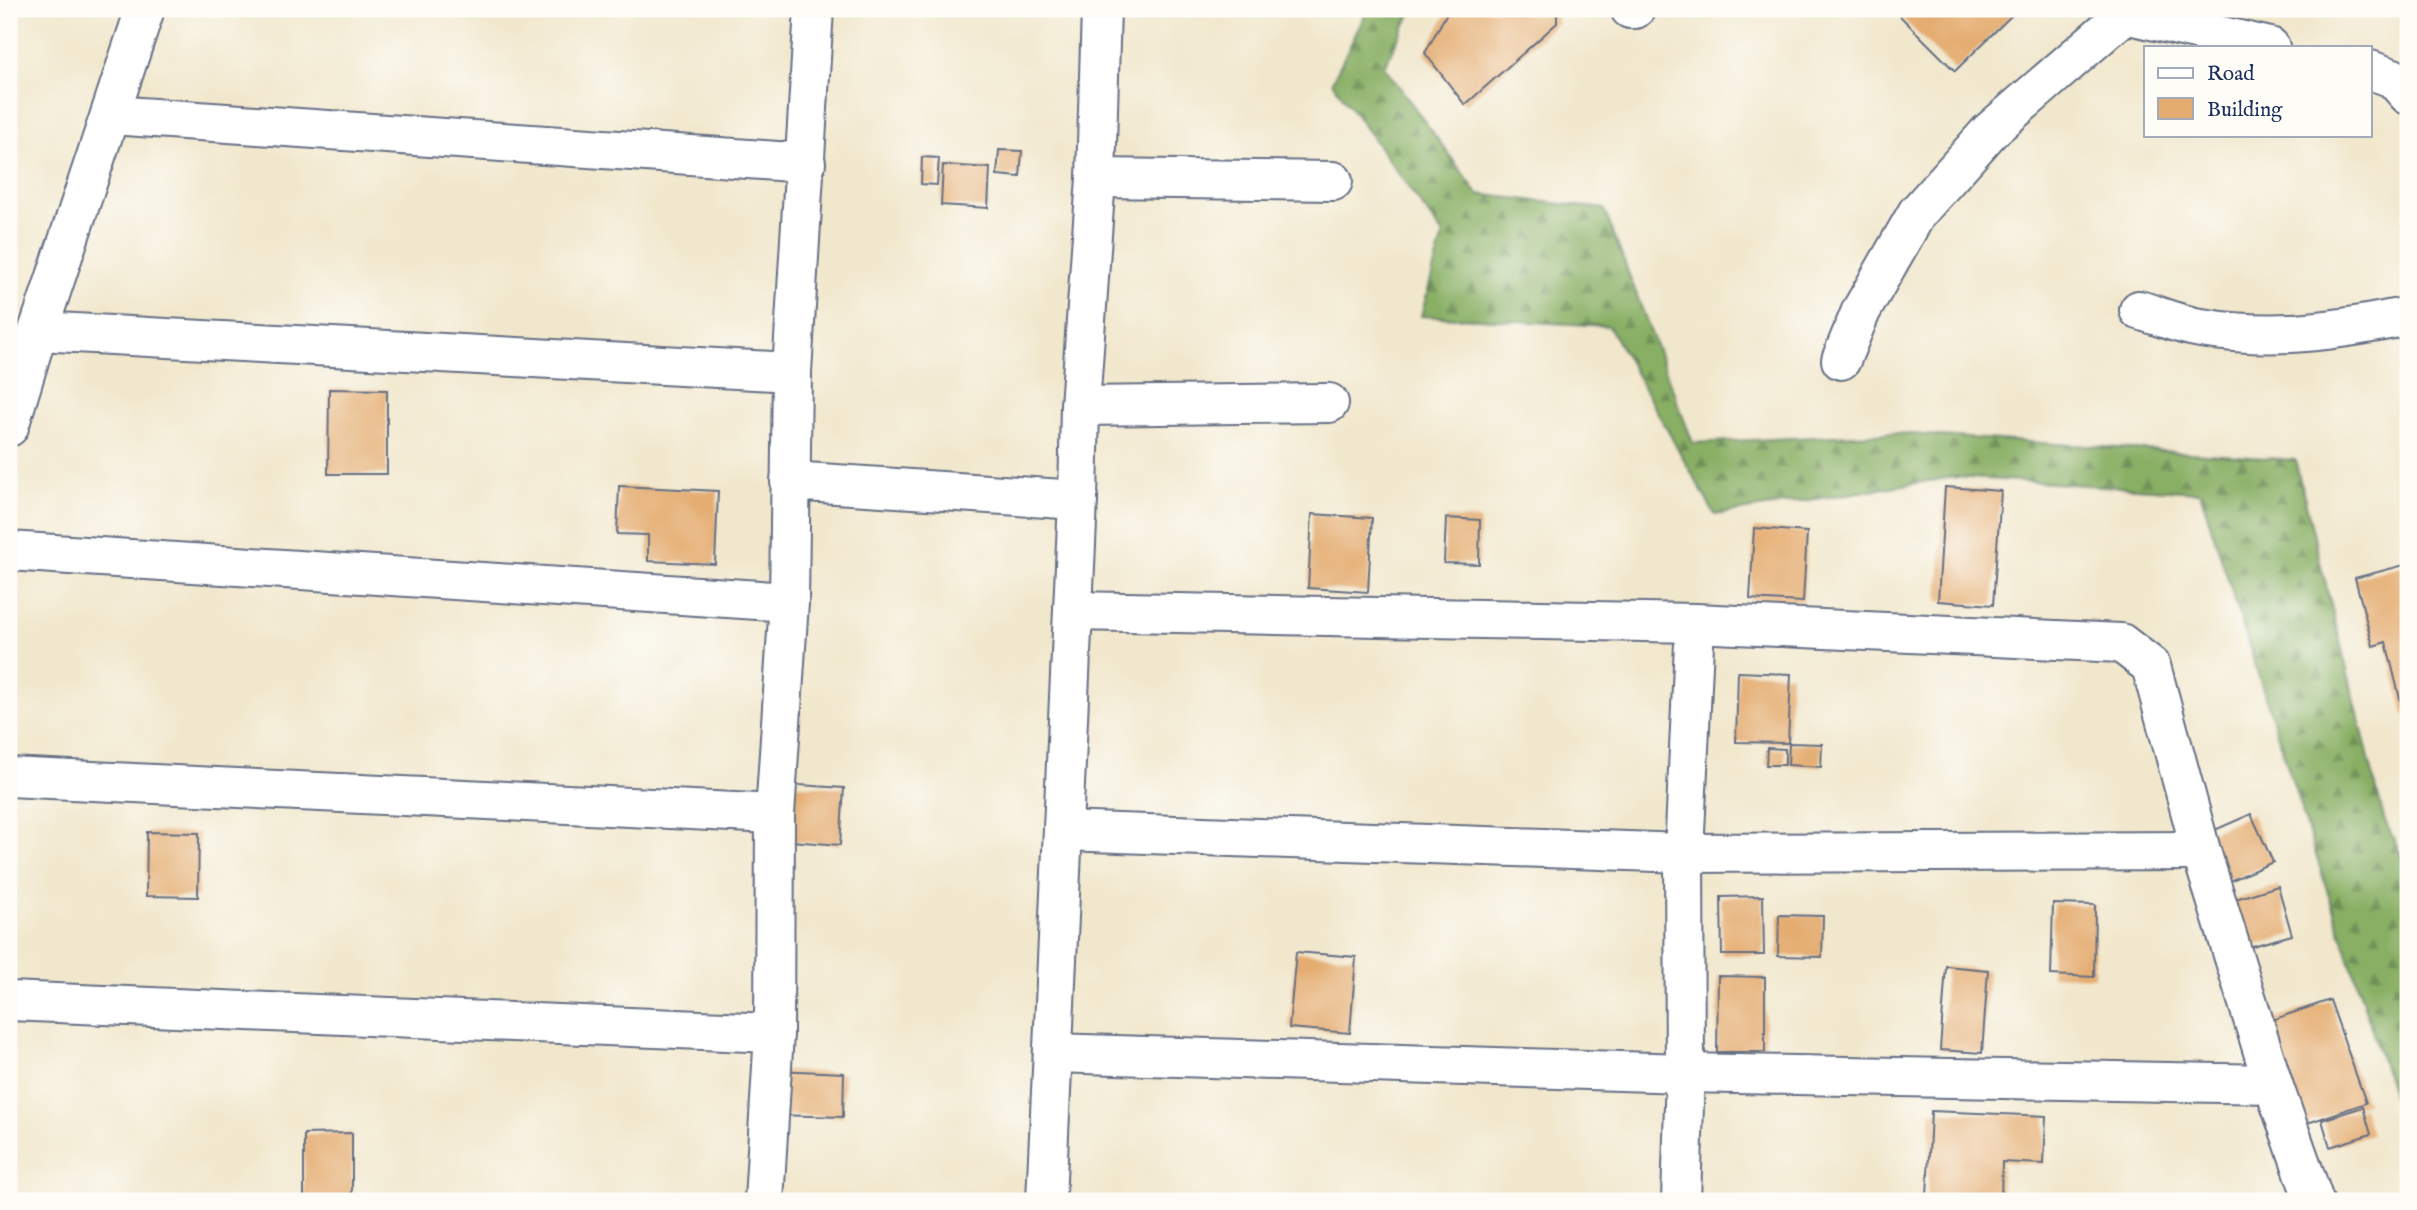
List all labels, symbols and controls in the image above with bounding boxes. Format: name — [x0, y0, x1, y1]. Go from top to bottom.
legend — [2144, 46, 2372, 136]
text: Road — [2207, 61, 2255, 88]
text: Building — [2207, 97, 2283, 124]

